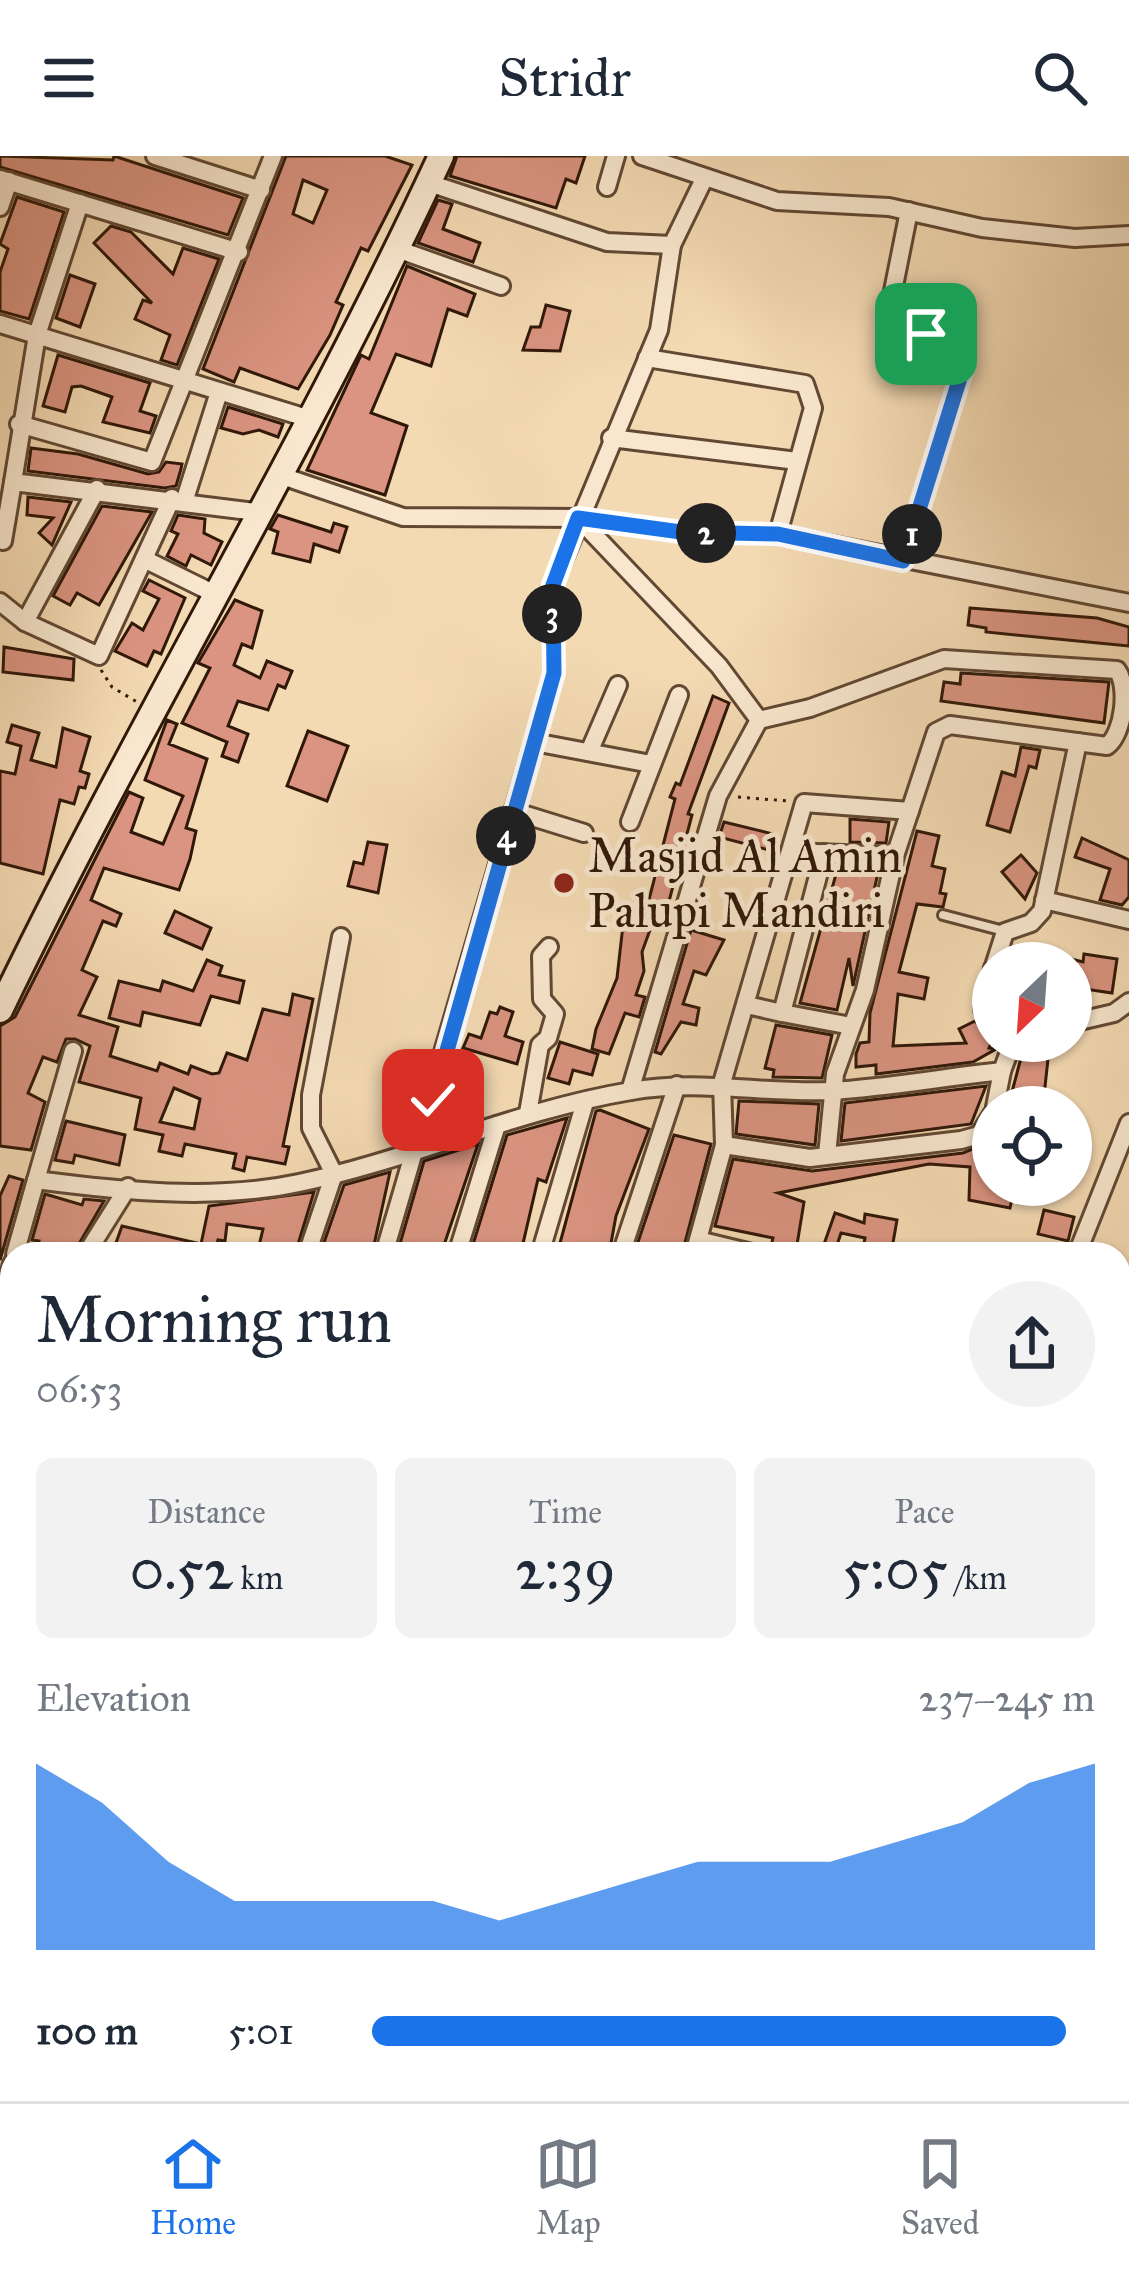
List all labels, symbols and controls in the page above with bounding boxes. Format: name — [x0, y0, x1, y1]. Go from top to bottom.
icon: menu — [36, 45, 102, 111]
text: Stridr — [498, 45, 631, 111]
icon: search — [1027, 45, 1093, 111]
pin — [875, 283, 977, 385]
icon: arrive — [893, 301, 959, 367]
pin: 2 — [676, 503, 736, 563]
pin: 1 — [882, 504, 942, 564]
text: 2 — [698, 513, 714, 553]
text: 1 — [905, 514, 919, 554]
pin: 3 — [522, 584, 582, 644]
text: 3 — [545, 594, 559, 634]
pin: 4 — [476, 806, 536, 866]
text: 4 — [497, 816, 515, 856]
place label: Masjid Al Amin Palupi Mandiri — [588, 826, 902, 940]
marker: Masjid Al Amin Palupi Mandiri — [551, 870, 577, 896]
north arrow — [972, 942, 1092, 1062]
map controls — [972, 942, 1092, 1206]
pin — [382, 1049, 484, 1151]
icon: check — [400, 1067, 466, 1133]
button: locate — [972, 1086, 1092, 1206]
text: Morning run — [36, 1279, 392, 1360]
button: share — [969, 1281, 1095, 1407]
text: 06:53 — [36, 1365, 122, 1413]
text: Distance — [147, 1492, 266, 1532]
text: Time — [529, 1492, 602, 1532]
text: Pace — [895, 1492, 954, 1532]
text: 0.52 — [129, 1532, 233, 1605]
text: 2:39 — [515, 1532, 616, 1605]
text: 5:05 — [842, 1532, 948, 1605]
text: km — [233, 1558, 284, 1598]
text: /km — [948, 1558, 1007, 1598]
text: Elevation — [36, 1674, 191, 1722]
text: 237–245 m — [919, 1674, 1095, 1722]
text: 100 m — [36, 2007, 138, 2055]
text: 5:01 — [228, 2007, 294, 2055]
tab: Home — [150, 2131, 236, 2243]
tab: Map — [535, 2131, 601, 2243]
tab: Saved — [901, 2131, 979, 2243]

